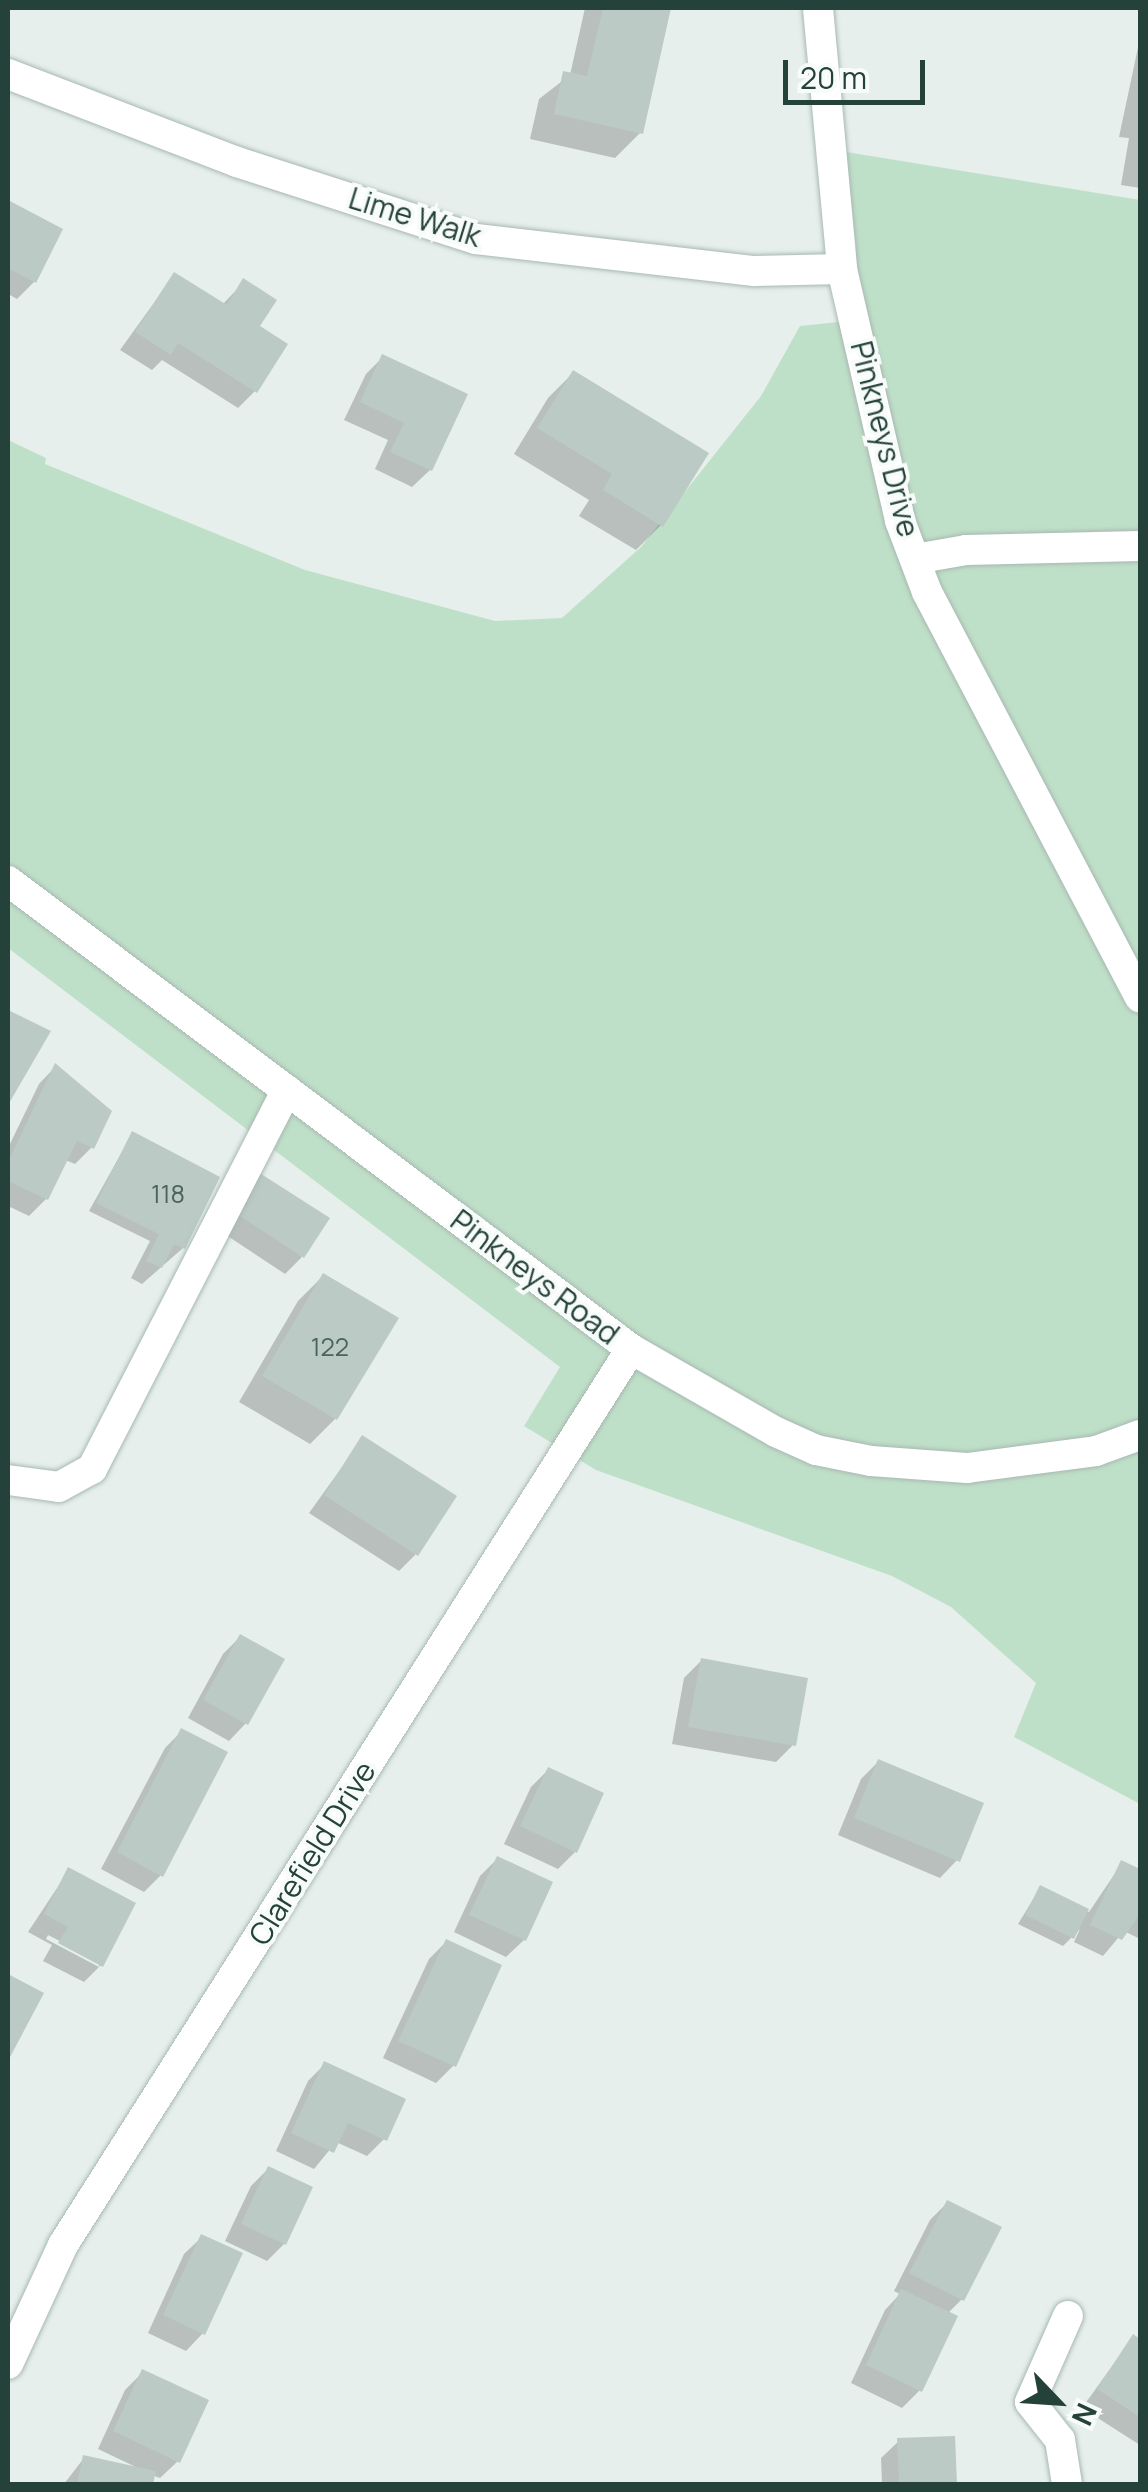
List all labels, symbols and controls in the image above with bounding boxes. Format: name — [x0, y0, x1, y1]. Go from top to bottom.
scale bar — [788, 40, 930, 102]
text: 20 m — [800, 57, 867, 98]
street label: Lime Walk — [344, 180, 486, 254]
street label: Pinkneys Drive — [843, 337, 927, 541]
house number: 118 — [151, 1179, 185, 1209]
street label: Pinkneys Road — [444, 1202, 626, 1352]
house number: 122 — [311, 1332, 349, 1362]
street label: Clarefield Drive — [241, 1755, 383, 1951]
north arrow — [1008, 2352, 1108, 2452]
text: N — [1064, 2398, 1107, 2432]

